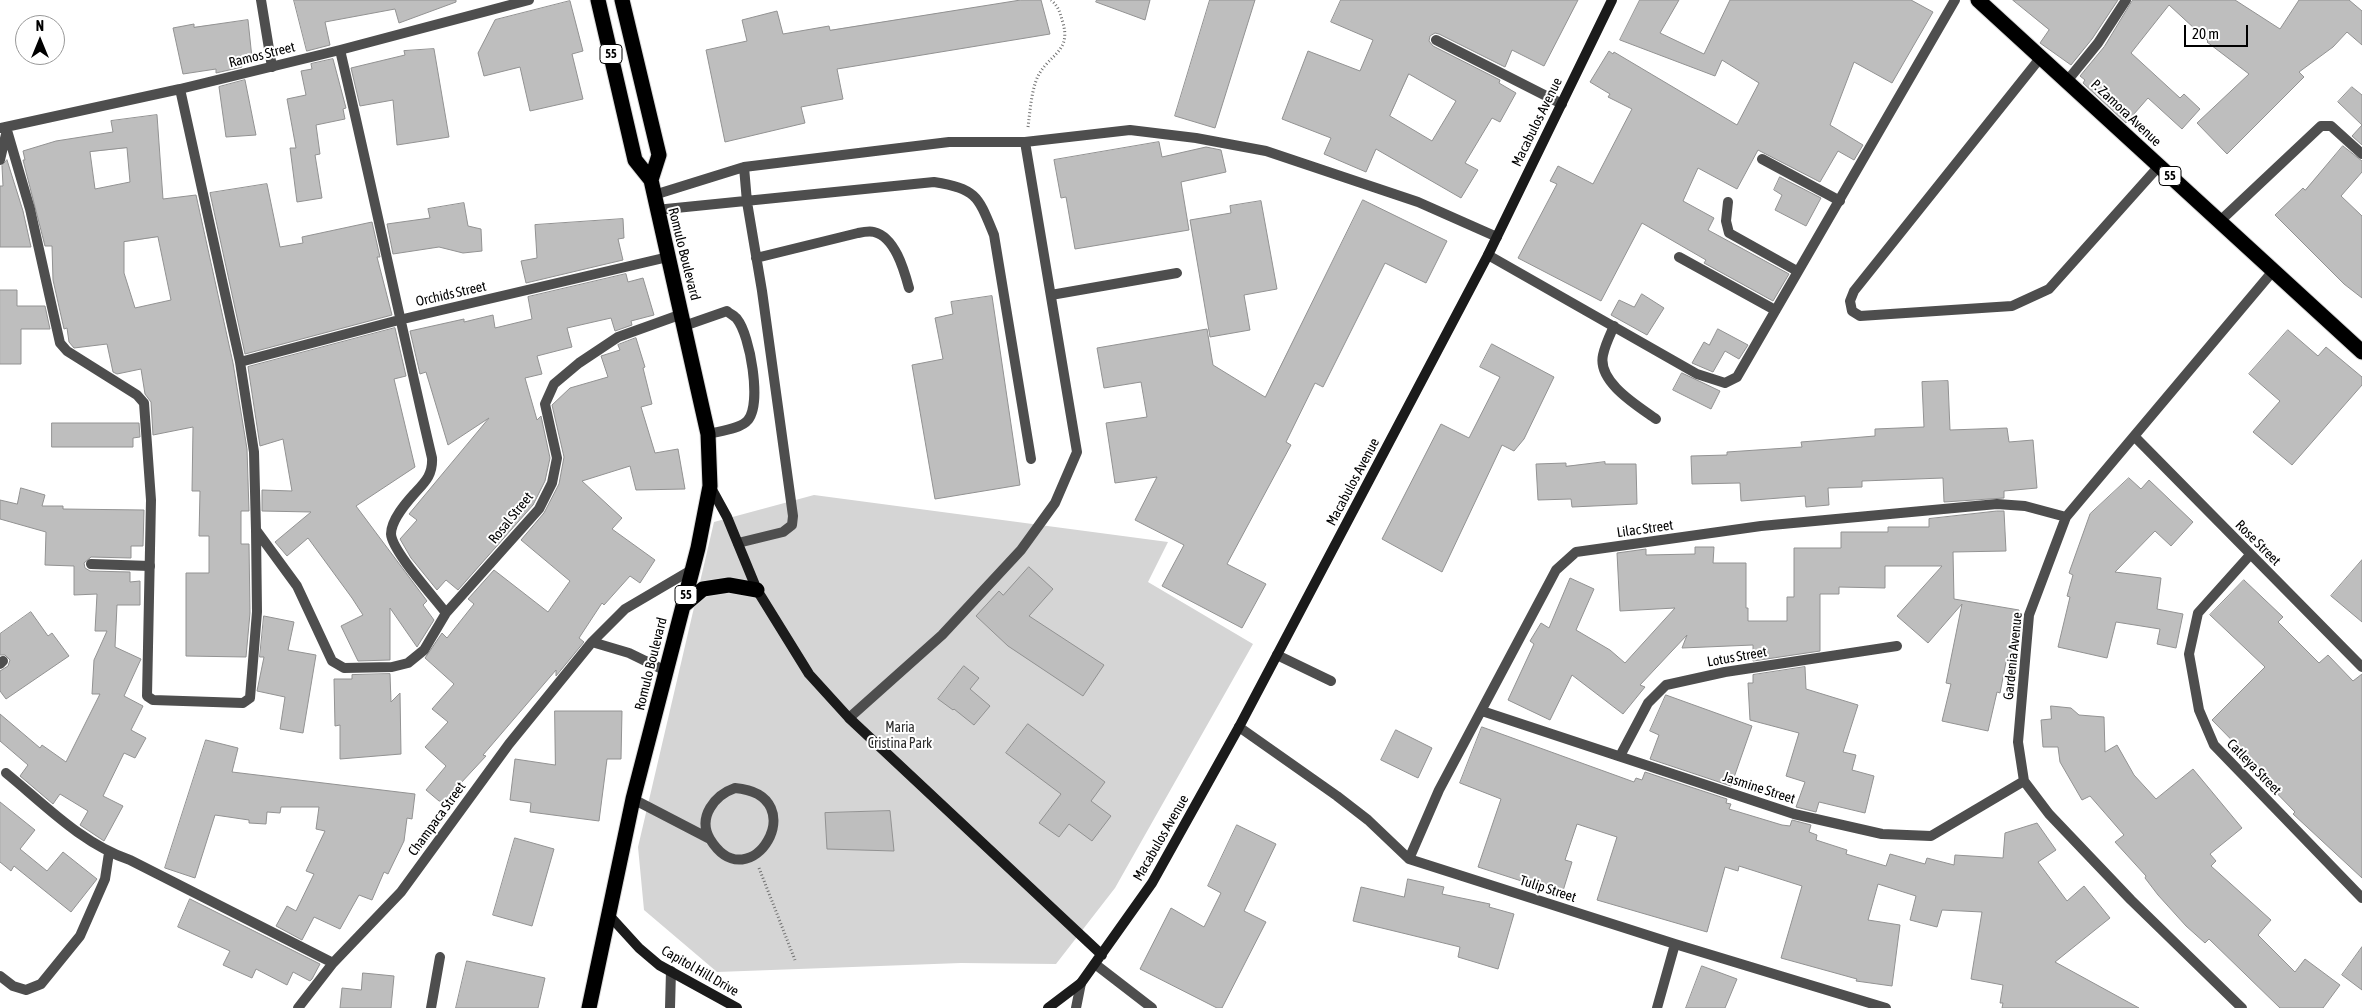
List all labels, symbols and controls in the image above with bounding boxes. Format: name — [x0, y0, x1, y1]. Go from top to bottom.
north arrow — [15, 15, 65, 65]
scale bar — [2187, 15, 2251, 47]
text: N — [36, 18, 44, 34]
text: 20 m — [2192, 25, 2219, 42]
street label: Ramos Street — [227, 39, 297, 71]
road number: 55 — [600, 44, 622, 64]
street label: Macabulos Avenue — [1508, 75, 1566, 169]
street label: P. Zamora Avenue — [2087, 76, 2165, 150]
road number: 55 — [2159, 167, 2181, 186]
street label: Romulo Boulevard — [664, 206, 704, 302]
street label: Orchids Street — [414, 278, 488, 310]
street label: Macabulos Avenue — [1323, 435, 1383, 529]
street label: Rosal Street — [485, 489, 537, 547]
street label: Lilac Street — [1616, 517, 1674, 541]
street label: Rose Street — [2232, 517, 2284, 569]
road number: 55 — [675, 586, 697, 604]
street label: Gardenia Avenue — [2000, 611, 2026, 701]
street label: Romulo Boulevard — [631, 616, 671, 712]
street label: Lotus Street — [1706, 643, 1768, 671]
park label: Maria Cristina Park — [868, 720, 932, 752]
street label: Catleya Street — [2223, 735, 2285, 799]
street label: Jasmine Street — [1721, 768, 1797, 808]
street label: Champaca Street — [405, 779, 469, 859]
street label: Macabulos Avenue — [1130, 792, 1192, 884]
street label: Tulip Street — [1518, 872, 1578, 906]
street label: Capitol Hill Drive — [658, 942, 742, 1000]

